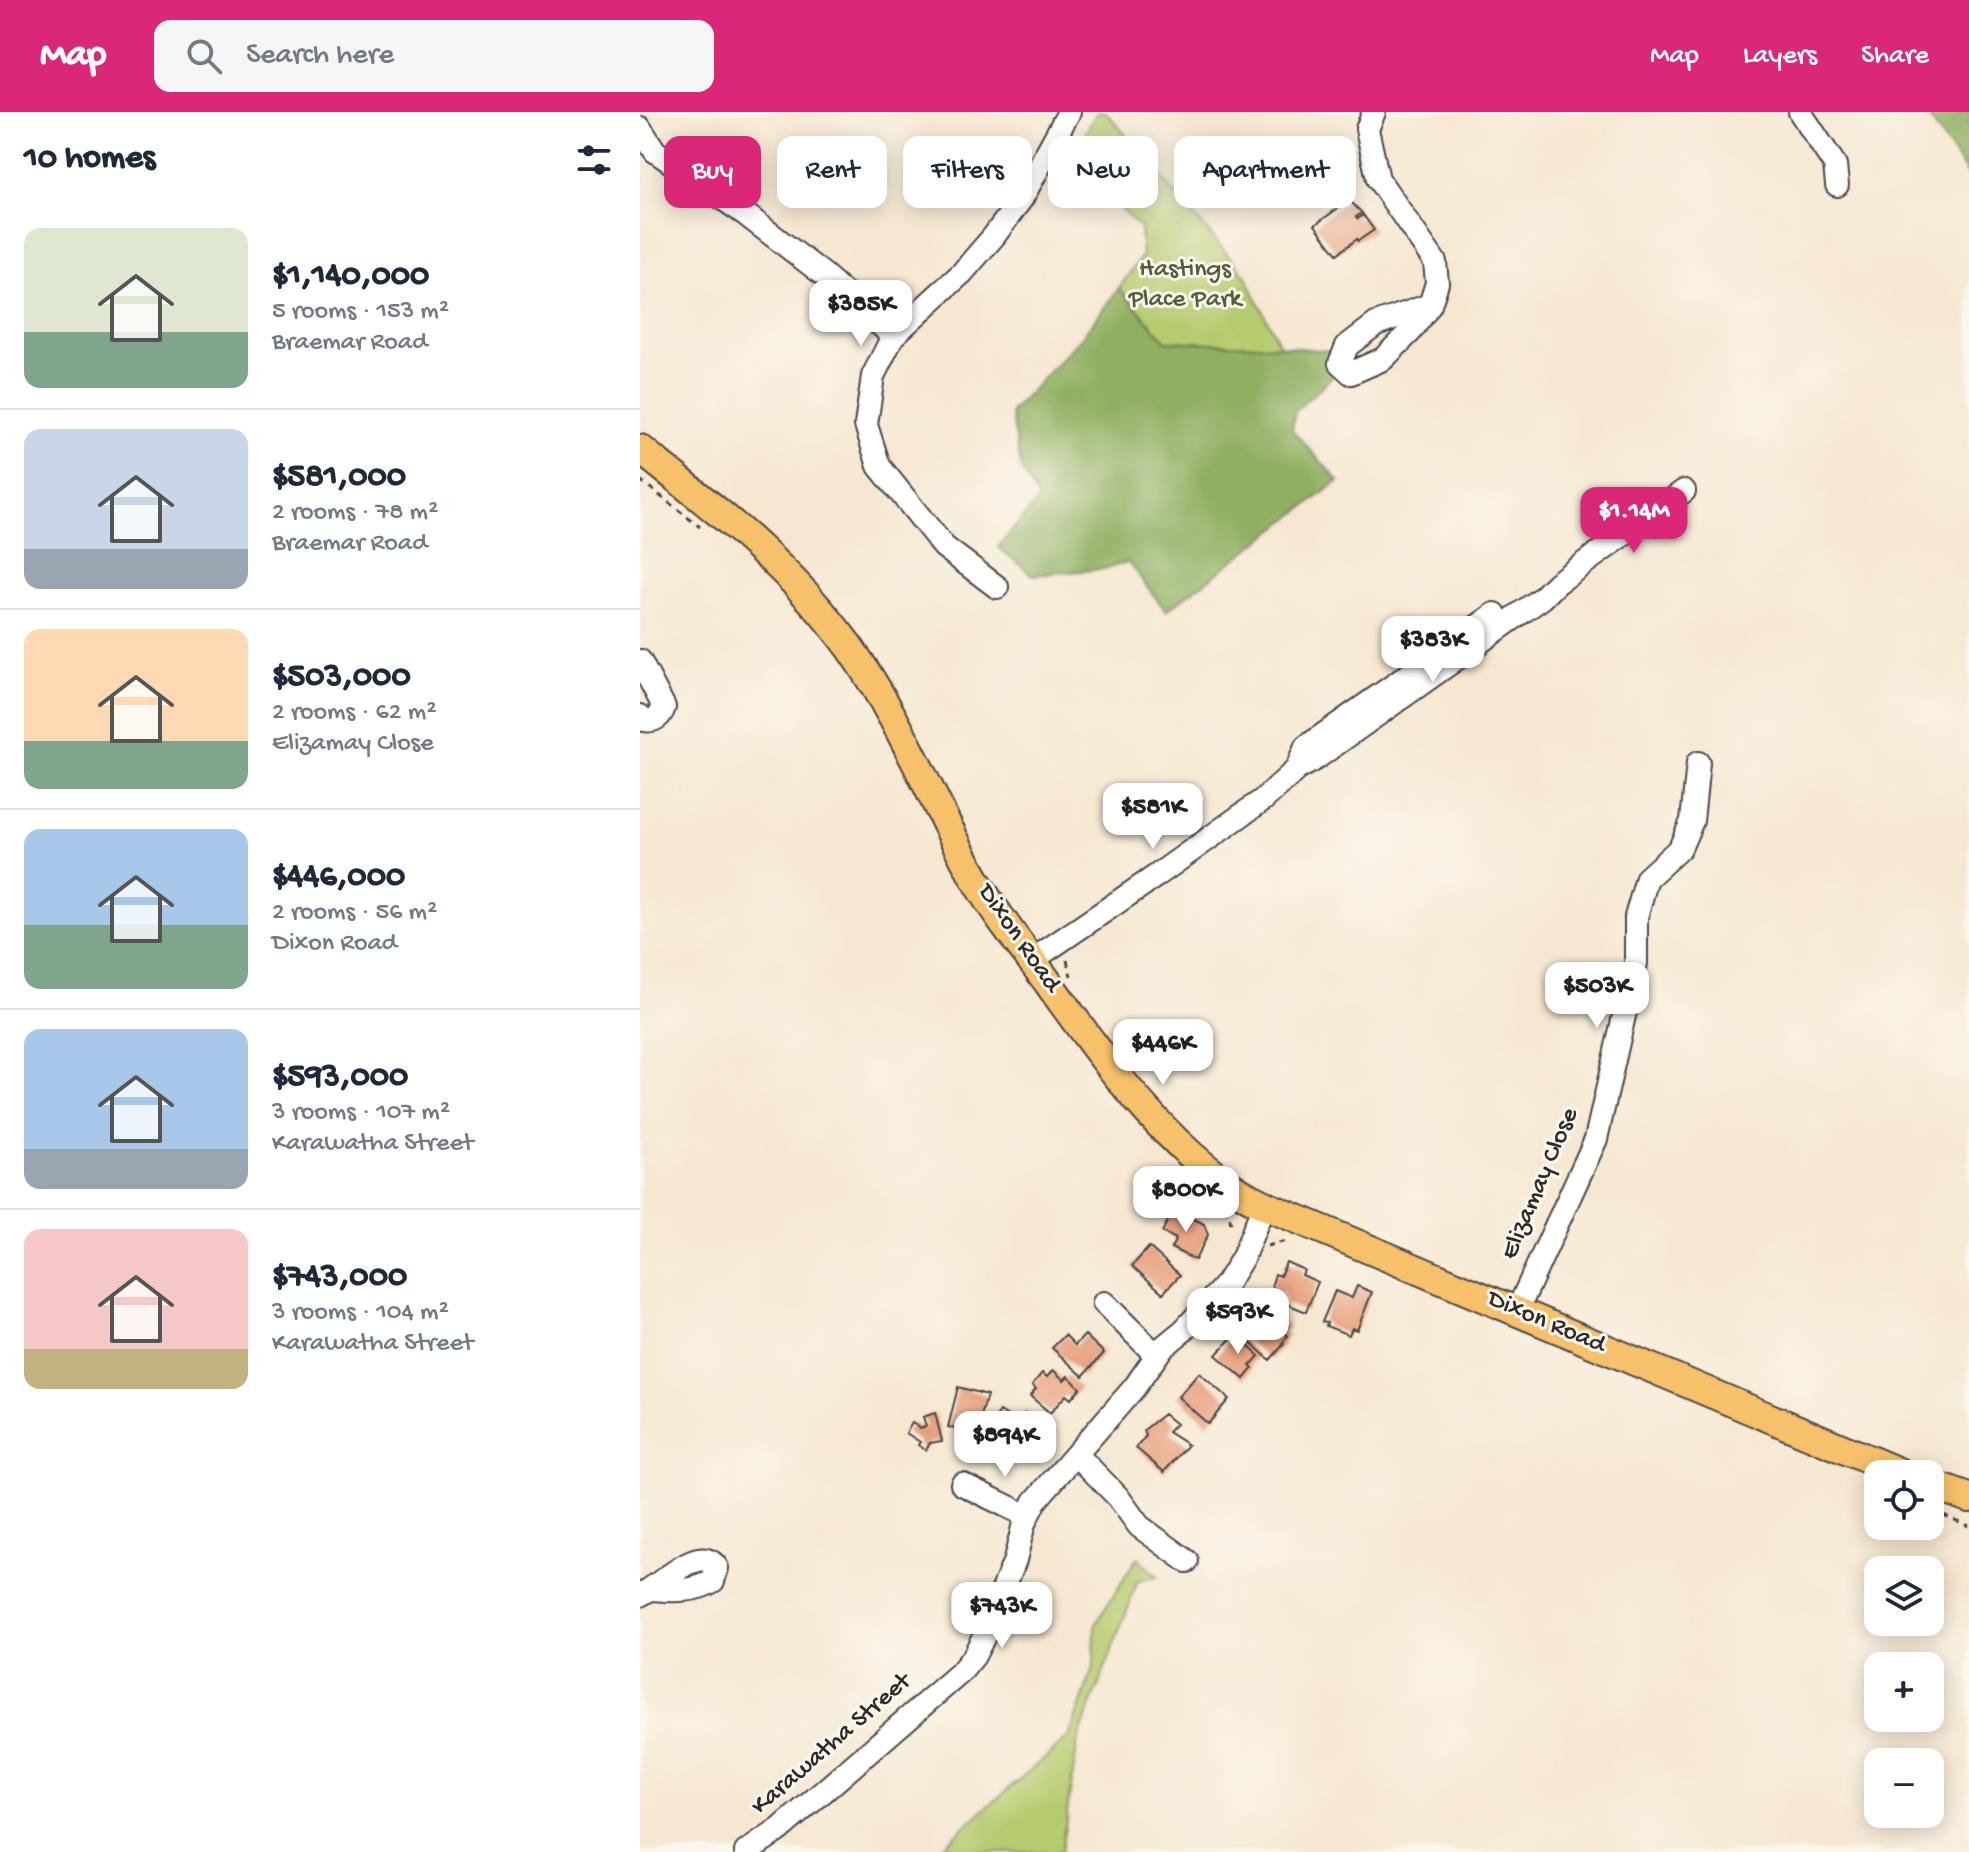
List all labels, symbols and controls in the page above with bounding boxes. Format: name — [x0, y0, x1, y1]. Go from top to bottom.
search box — [154, 20, 714, 92]
text: Map — [40, 34, 106, 78]
icon: search — [182, 34, 226, 78]
text: Search here — [246, 39, 394, 74]
text: Map — [1650, 40, 1699, 73]
text: Layers — [1743, 40, 1817, 73]
text: Share — [1861, 40, 1929, 73]
chip: Buy — [664, 136, 761, 208]
chip: Rent — [777, 136, 887, 208]
chip: Filters — [903, 136, 1032, 208]
chip: New — [1048, 136, 1158, 208]
chip: Apartment — [1174, 136, 1356, 208]
icon: filters — [572, 138, 616, 182]
text: 10 homes — [24, 140, 155, 180]
park label: Hastings Place Park — [1128, 255, 1244, 316]
text: $1,140,000 — [272, 257, 429, 297]
icon: home — [88, 260, 184, 356]
pin: $385K — [805, 280, 917, 348]
text: $385K — [827, 290, 895, 321]
text: 5 rooms · 153 m² — [272, 297, 449, 328]
text: Braemar Road — [272, 328, 427, 359]
text: $581,000 — [272, 458, 406, 498]
icon: home — [88, 461, 184, 557]
pin: $1.14M — [1569, 487, 1699, 555]
text: $1.14M — [1598, 497, 1670, 528]
text: 2 rooms · 78 m² — [272, 498, 438, 529]
text: Braemar Road — [272, 529, 427, 560]
pin: $383K — [1377, 616, 1489, 684]
text: $383K — [1399, 626, 1467, 657]
text: $503,000 — [272, 658, 411, 698]
icon: home — [88, 661, 184, 757]
text: 2 rooms · 62 m² — [272, 698, 436, 729]
text: Elizamay Close — [272, 729, 434, 760]
pin: $581K — [1097, 783, 1209, 851]
text: $581K — [1121, 793, 1185, 824]
text: $446,000 — [272, 858, 405, 898]
icon: home — [88, 861, 184, 957]
street label: Dixon Road — [968, 877, 1068, 1001]
text: 2 rooms · 56 m² — [272, 898, 437, 929]
text: Dixon Road — [272, 929, 397, 960]
pin: $503K — [1541, 962, 1653, 1030]
text: $503K — [1563, 972, 1631, 1003]
pin: $446K — [1107, 1019, 1219, 1087]
text: $446K — [1131, 1029, 1195, 1060]
text: $593,000 — [272, 1058, 408, 1098]
icon: home — [88, 1061, 184, 1157]
text: 3 rooms · 107 m² — [272, 1098, 450, 1129]
street label: Elizamay Close — [1495, 1103, 1587, 1264]
text: Karawatha Street — [272, 1129, 473, 1160]
pin: $800K — [1130, 1166, 1242, 1234]
text: $800K — [1151, 1176, 1221, 1207]
text: $743,000 — [272, 1258, 407, 1298]
icon: home — [88, 1261, 184, 1357]
street label: Dixon Road — [1481, 1284, 1611, 1362]
pin: $593K — [1182, 1288, 1294, 1356]
text: 3 rooms · 104 m² — [272, 1298, 449, 1329]
text: $593K — [1205, 1298, 1271, 1329]
text: Karawatha Street — [272, 1329, 473, 1360]
pin: $894K — [949, 1411, 1061, 1479]
text: $894K — [972, 1421, 1038, 1452]
map controls — [1864, 1460, 1944, 1828]
button: locate — [1864, 1460, 1944, 1540]
button: layers — [1864, 1556, 1944, 1636]
pin: $743K — [946, 1582, 1058, 1650]
text: $743K — [969, 1592, 1035, 1623]
button: + — [1864, 1652, 1944, 1732]
street label: Karawatha Street — [746, 1666, 920, 1823]
button: − — [1864, 1748, 1944, 1828]

